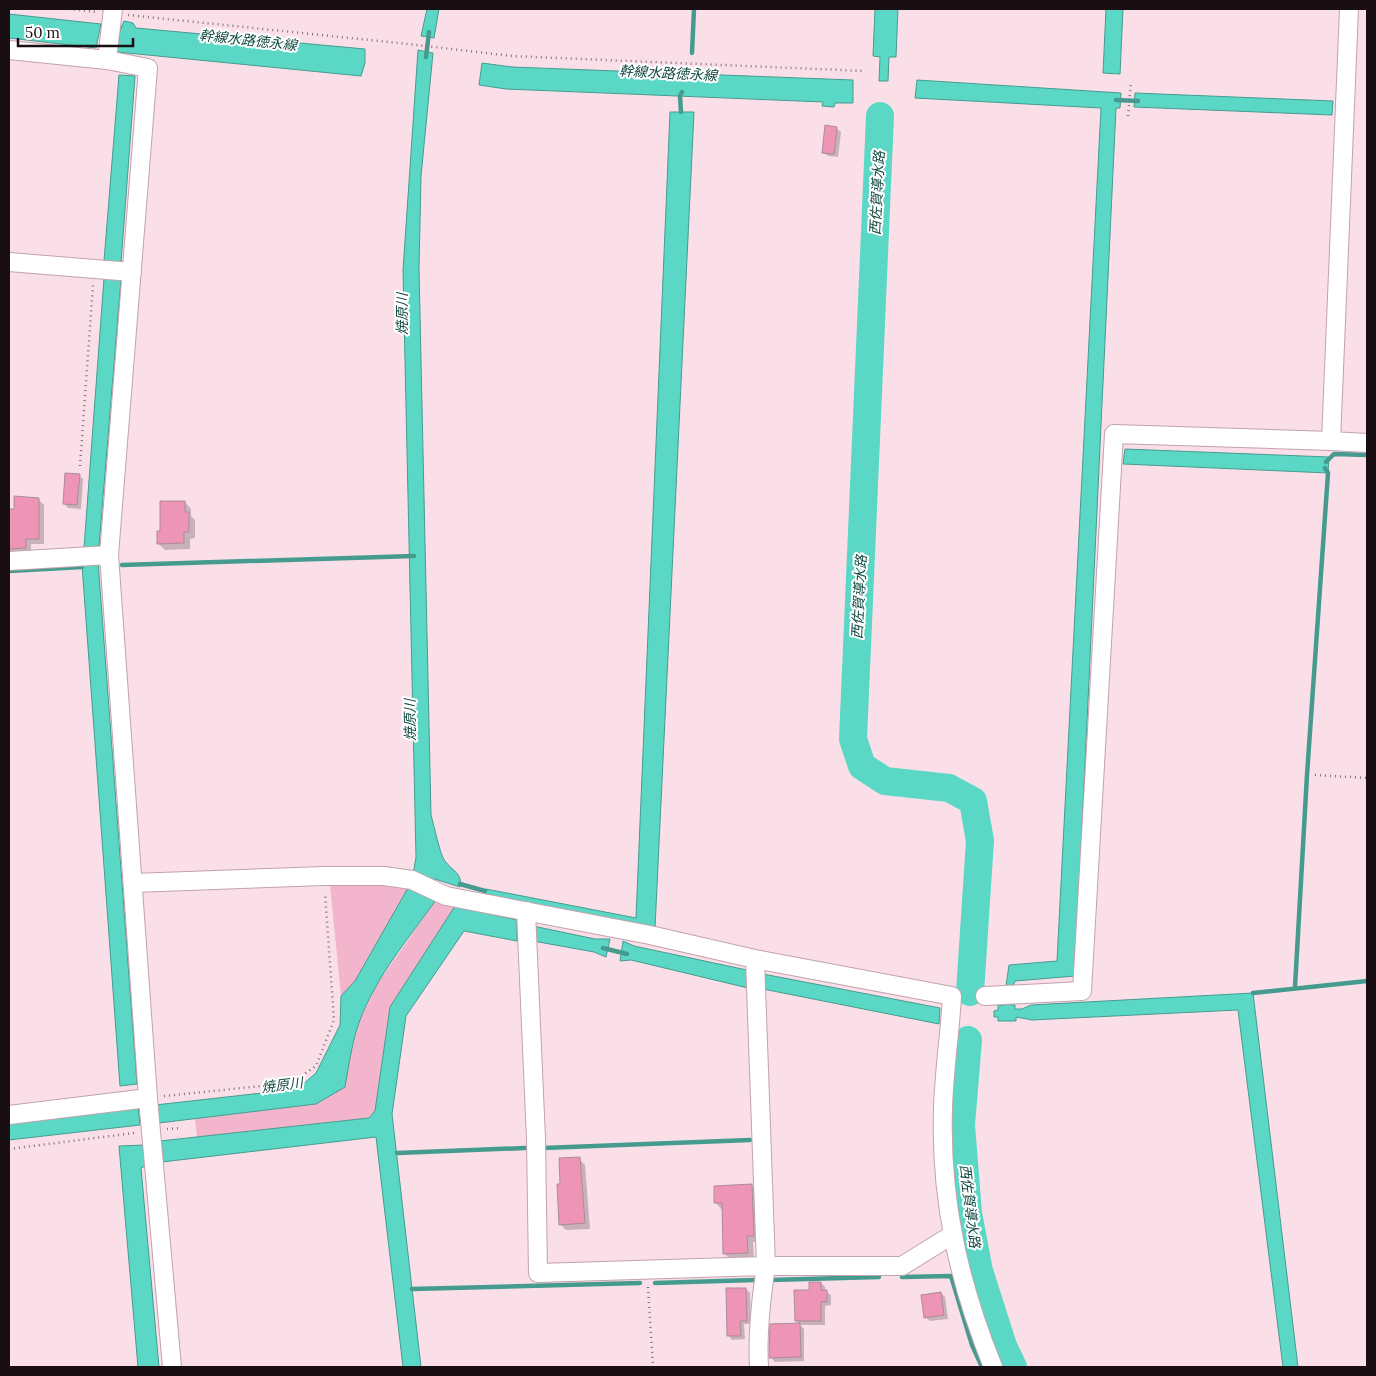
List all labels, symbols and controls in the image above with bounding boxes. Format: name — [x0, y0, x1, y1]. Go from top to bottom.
scale bar — [18, 15, 132, 47]
text: 50 m — [25, 23, 60, 42]
water label: 幹線水路徳永線 — [198, 26, 300, 54]
water label: 幹線水路徳永線 — [619, 61, 719, 85]
water label: 西佐賀導水路 — [866, 150, 888, 235]
water label: 焼原川 — [393, 291, 411, 335]
water label: 西佐賀導水路 — [848, 554, 870, 639]
water label: 焼原川 — [401, 697, 419, 741]
water label: 焼原川 — [260, 1073, 306, 1096]
water label: 西佐賀導水路 — [956, 1163, 984, 1250]

